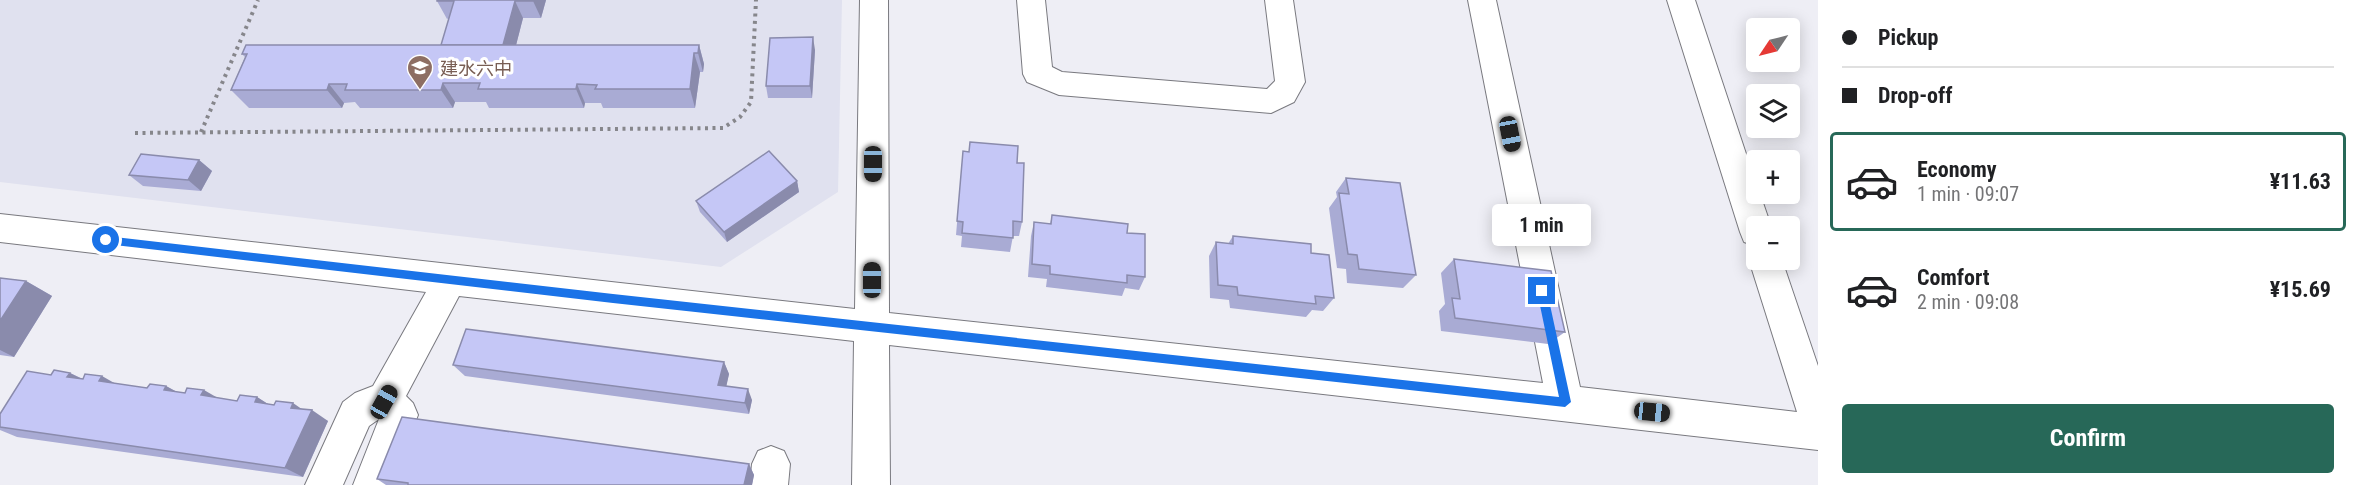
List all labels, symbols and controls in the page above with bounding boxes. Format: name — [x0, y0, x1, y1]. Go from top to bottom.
north arrow — [1746, 18, 1800, 72]
map controls — [1746, 18, 1800, 270]
text: Pickup — [1878, 25, 1938, 50]
school or university icon: 建水六中 — [405, 53, 435, 91]
place label: 建水六中 — [440, 58, 512, 79]
text: Drop-off — [1878, 83, 1952, 108]
button: layers — [1746, 84, 1800, 138]
car — [1498, 115, 1522, 153]
car — [864, 146, 882, 182]
button: + — [1746, 150, 1800, 204]
icon: car — [1845, 155, 1899, 209]
text: Economy — [1917, 157, 1997, 182]
text: ¥11.63 — [2270, 169, 2331, 194]
text: 1 min · 09:07 — [1917, 182, 2019, 206]
callout: 1 min — [1492, 204, 1592, 246]
text: 1 min — [1519, 213, 1564, 237]
button: − — [1746, 216, 1800, 270]
route start — [92, 226, 119, 253]
car — [863, 262, 881, 298]
icon: car — [1845, 263, 1899, 317]
text: Comfort — [1917, 265, 1990, 290]
route end — [1528, 277, 1555, 304]
text: ¥15.69 — [2270, 277, 2331, 302]
text: 2 min · 09:08 — [1917, 290, 2019, 314]
car — [367, 382, 401, 422]
car — [1633, 401, 1671, 423]
button: Confirm — [1842, 404, 2334, 473]

